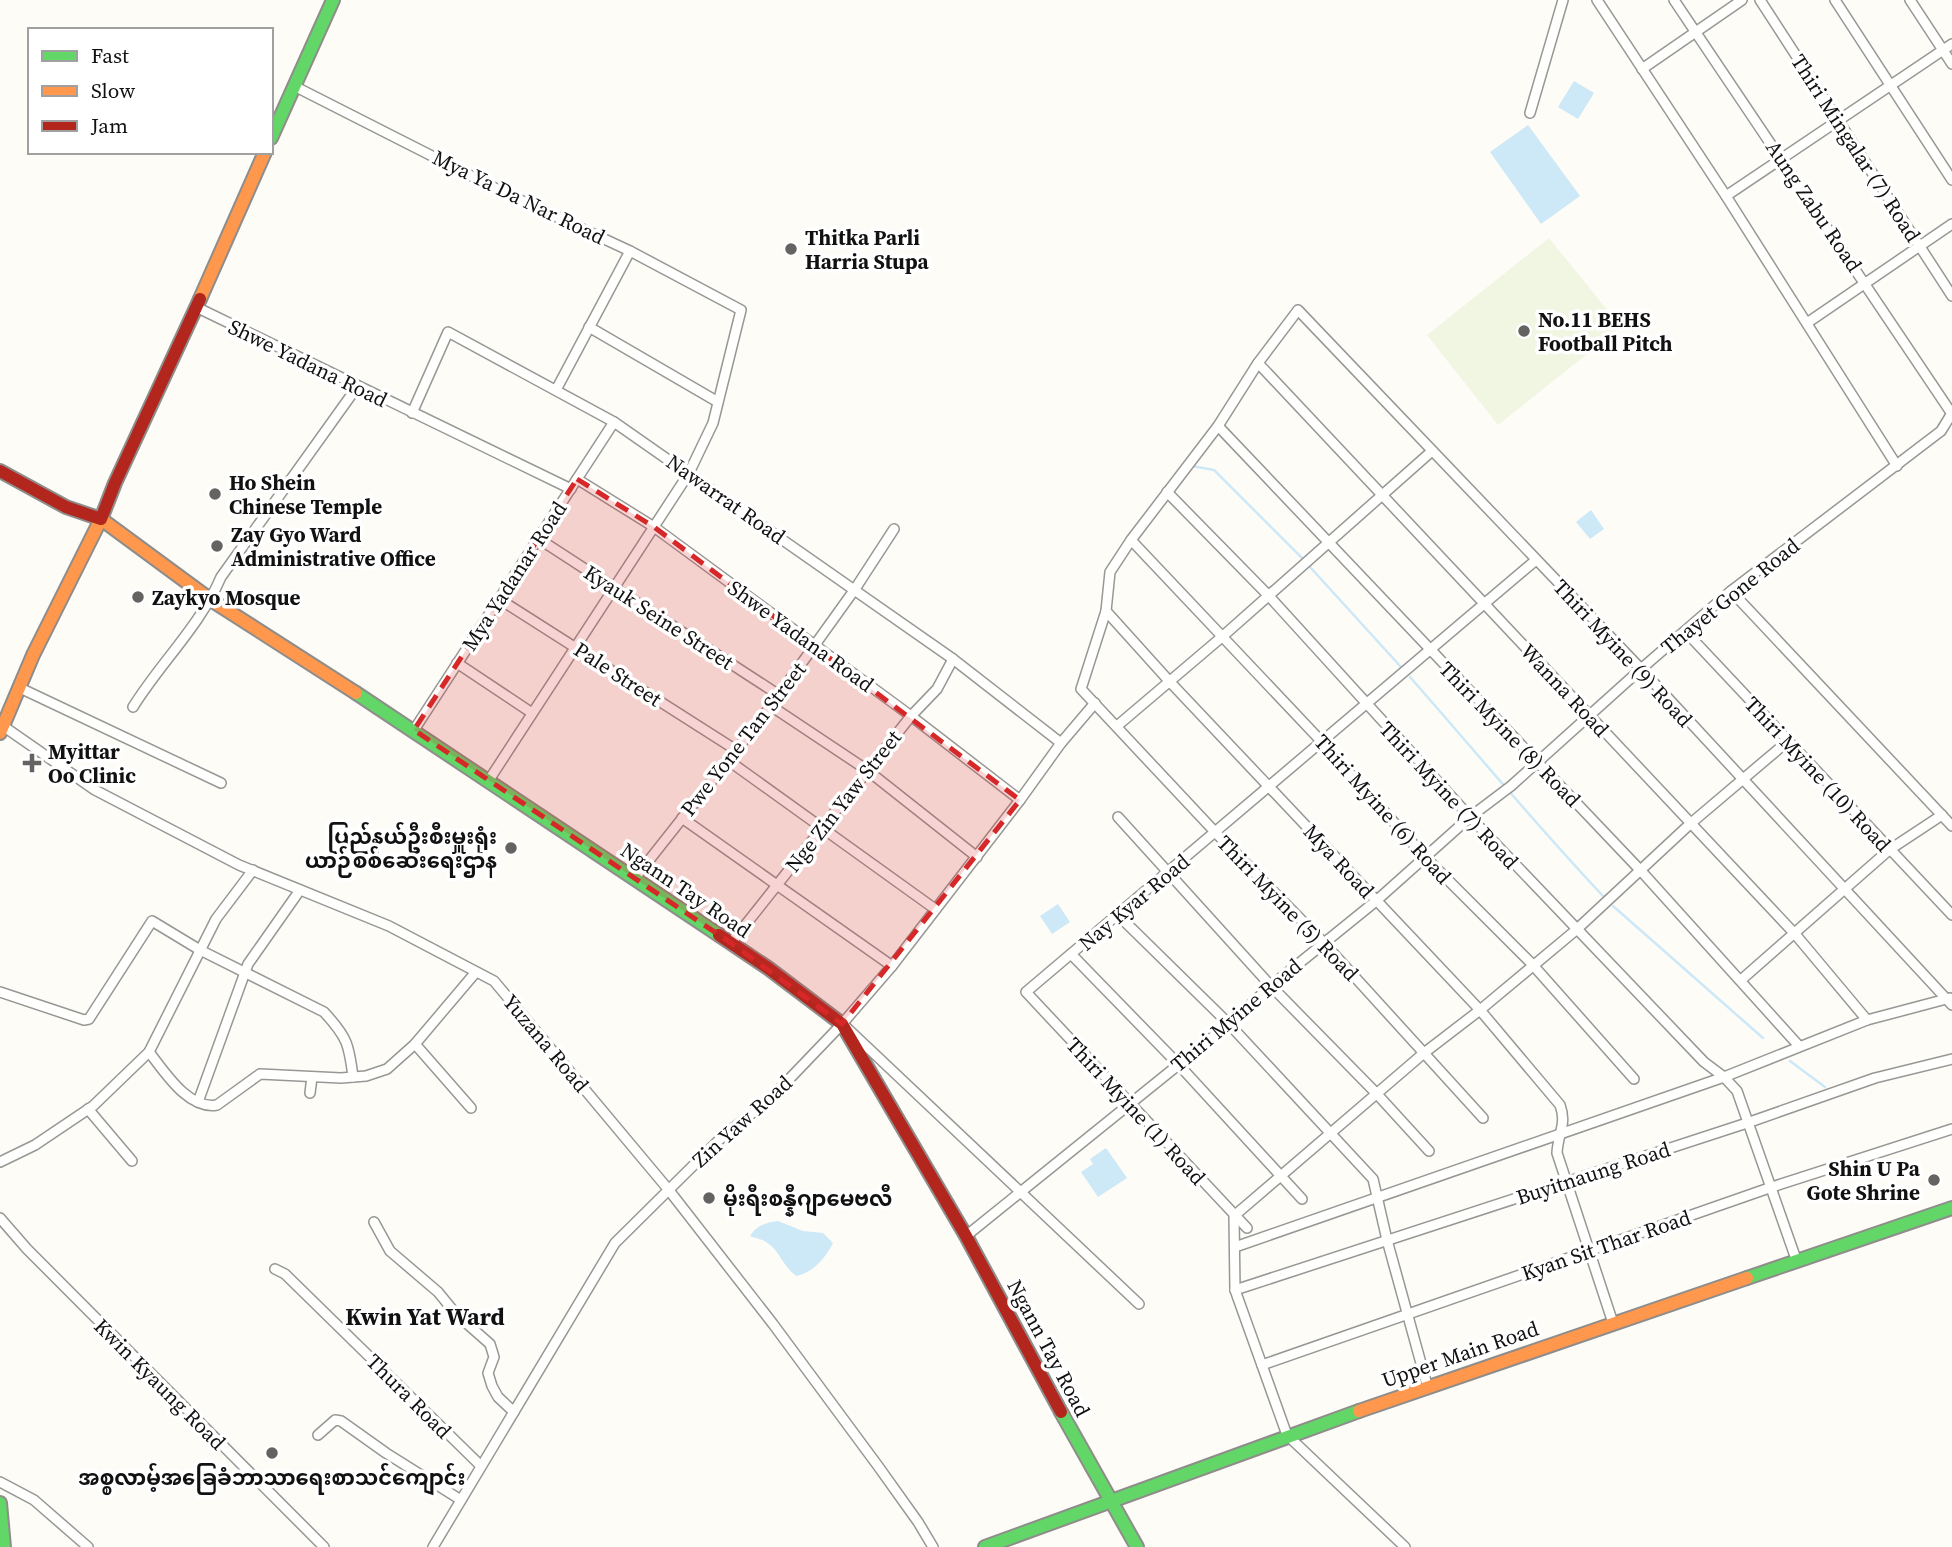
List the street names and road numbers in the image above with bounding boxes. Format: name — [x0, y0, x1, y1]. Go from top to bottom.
street label: Thiri Mingalar (7) Road — [1784, 49, 1928, 248]
street label: Aung Zabu Road — [1759, 134, 1869, 278]
street label: Mya Ya Da Nar Road — [428, 143, 610, 251]
street label: Shwe Yadana Road — [224, 312, 392, 414]
street label: Nawarrat Road — [661, 447, 791, 551]
street label: Mya Yadanar Road — [455, 496, 573, 656]
street label: Thayet Gone Road — [1655, 531, 1805, 661]
street label: Kyauk Seine Street — [579, 558, 740, 676]
street label: Shwe Yadana Road — [722, 573, 880, 699]
street label: Thiri Myine (9) Road — [1547, 573, 1699, 733]
street label: Pale Street — [568, 635, 668, 713]
street label: Wanna Road — [1514, 637, 1616, 743]
street label: Thiri Myine (8) Road — [1433, 655, 1587, 813]
street label: Pwe Yone Tan Street — [674, 656, 813, 822]
street label: Thiri Myine (10) Road — [1738, 690, 1898, 858]
street label: Thiri Myine (7) Road — [1373, 715, 1525, 875]
street label: Nge Zin Yaw Street — [778, 724, 908, 878]
street label: Thiri Myine (6) Road — [1308, 728, 1458, 890]
street label: Mya Road — [1297, 818, 1381, 905]
street label: Thiri Myine (5) Road — [1211, 829, 1365, 987]
street label: Ngann Tay Road — [615, 836, 757, 944]
street label: Nay Kyar Road — [1072, 847, 1196, 957]
street label: Thiri Myine Road — [1164, 952, 1308, 1078]
street label: Yuzana Road — [496, 988, 596, 1098]
street label: Thiri Myine (1) Road — [1060, 1031, 1212, 1191]
street label: Zin Yaw Road — [686, 1068, 798, 1174]
street label: Buyitnaung Road — [1512, 1134, 1674, 1212]
street label: Kyan Sit Thar Road — [1518, 1202, 1695, 1288]
street label: Ngann Tay Road — [1001, 1274, 1097, 1422]
street label: Kwin Kyaung Road — [88, 1312, 232, 1456]
street label: Upper Main Road — [1378, 1314, 1542, 1394]
street label: Thura Road — [360, 1347, 458, 1445]

